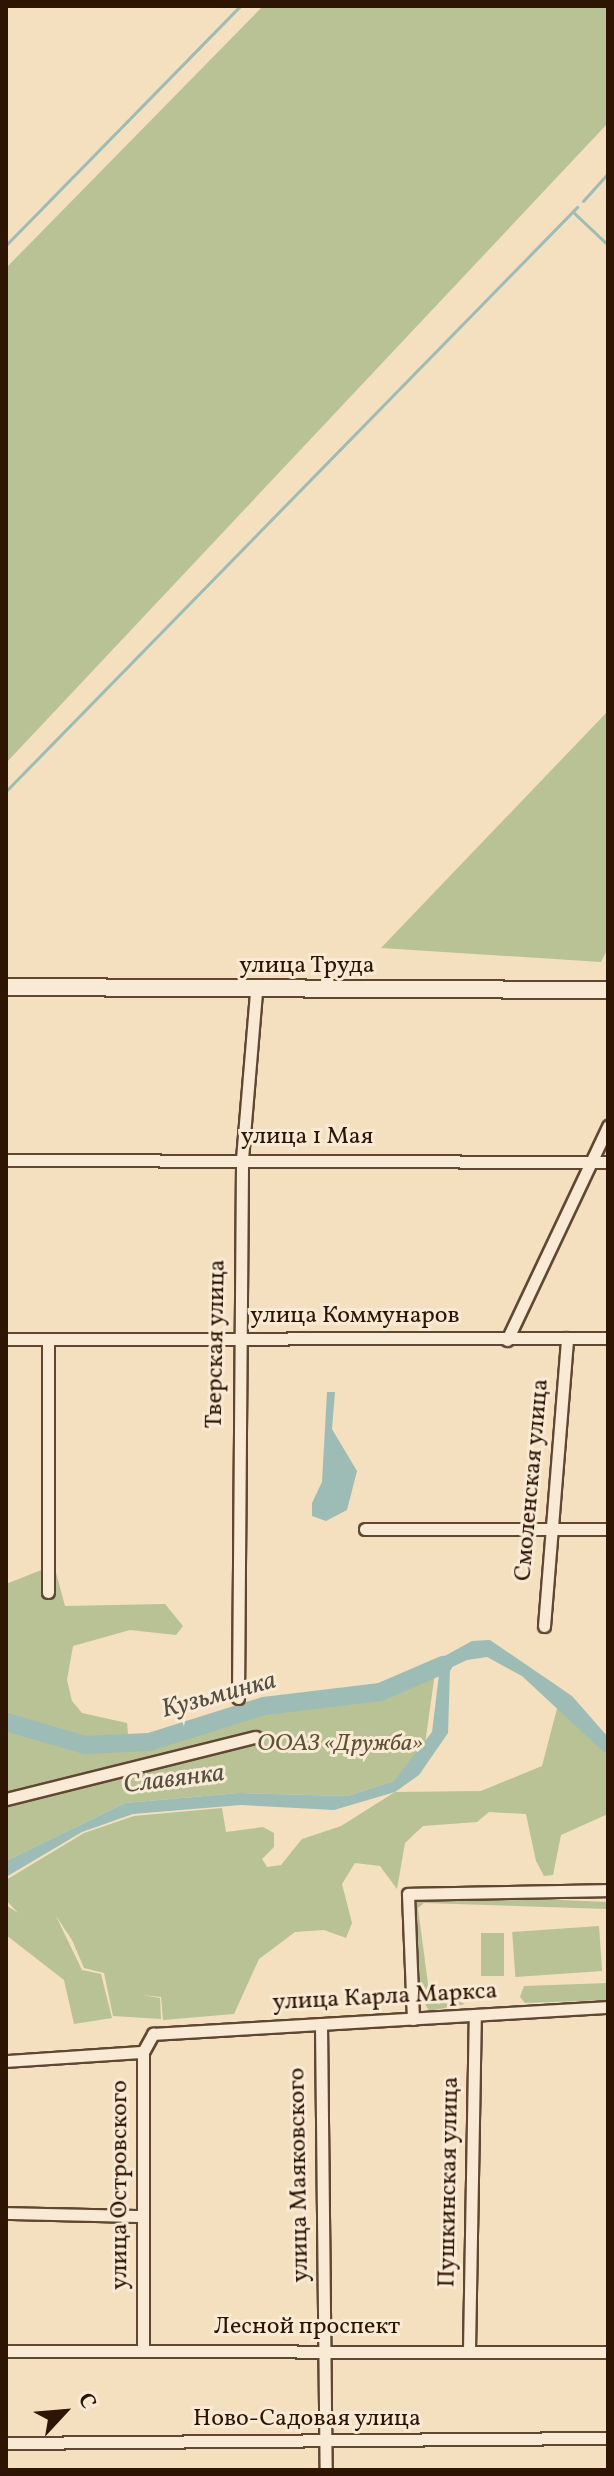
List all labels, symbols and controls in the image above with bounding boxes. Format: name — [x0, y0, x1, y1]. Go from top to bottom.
street label: улица Труда — [239, 953, 375, 981]
street label: улица 1 Мая — [241, 1124, 373, 1152]
street label: Тверская улица — [201, 1259, 233, 1429]
street label: улица Коммунаров — [250, 1303, 460, 1331]
street label: Смоленская улица — [510, 1377, 556, 1583]
water label: Кузьминка — [158, 1666, 280, 1726]
park label: ООАЗ «Дружба» — [257, 1731, 423, 1759]
water label: Славянка — [122, 1758, 226, 1802]
street label: улица Карла Маркса — [272, 1978, 498, 2018]
street label: улица Маяковского — [284, 2067, 316, 2283]
street label: Пушкинская улица — [434, 2076, 466, 2288]
street label: улица Островского — [107, 2080, 135, 2290]
street label: Лесной проспект — [214, 2314, 400, 2342]
north arrow — [24, 2372, 104, 2452]
text: С — [69, 2388, 103, 2414]
street label: Ново-Садовая улица — [193, 2406, 421, 2434]

